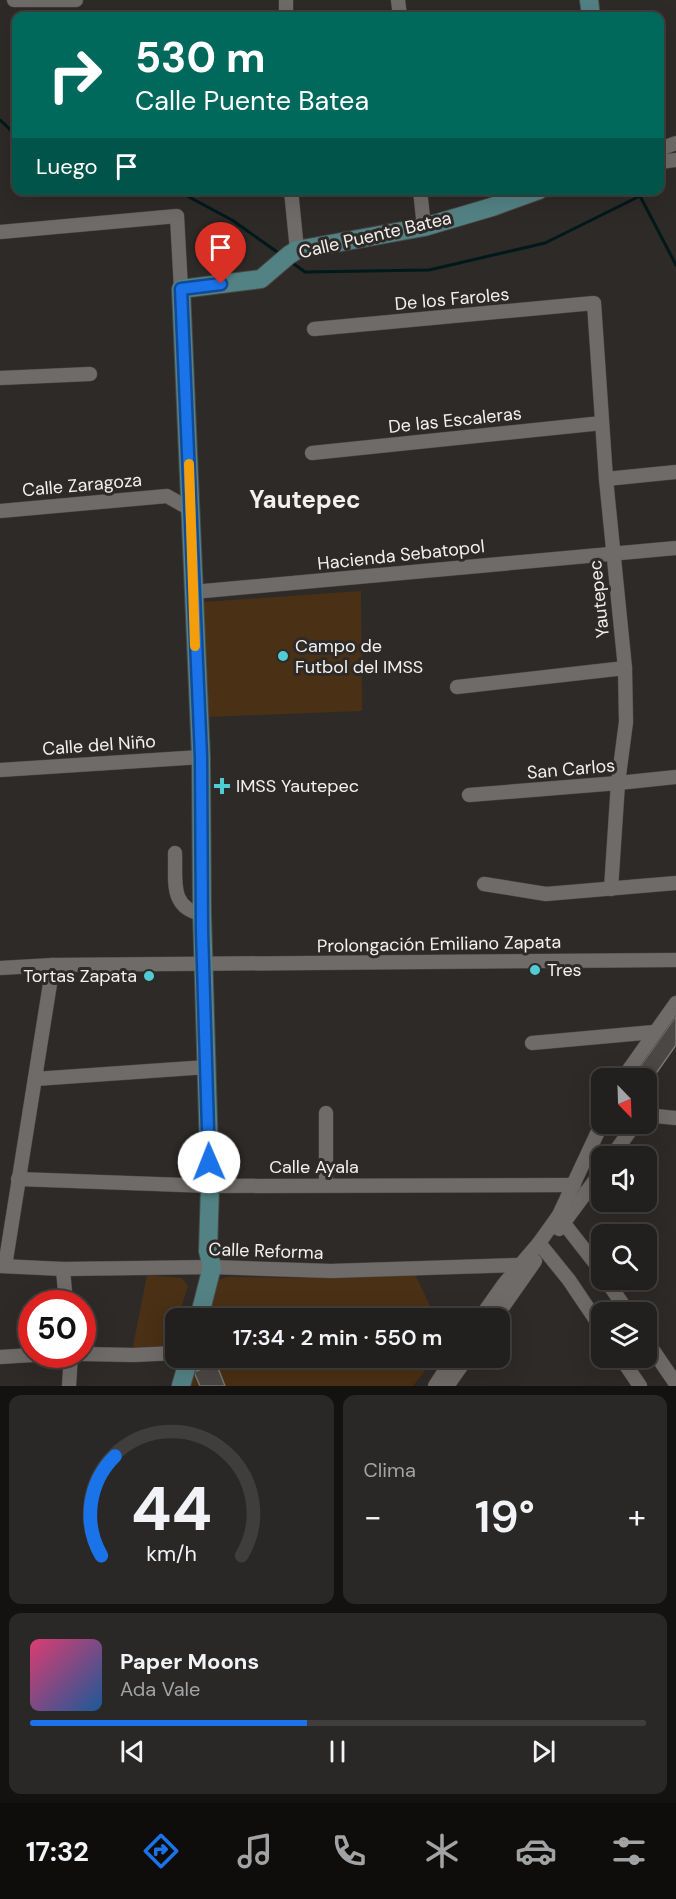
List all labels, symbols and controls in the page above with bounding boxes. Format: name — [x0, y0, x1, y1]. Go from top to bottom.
text: 530 m — [135, 30, 265, 85]
icon: right — [36, 36, 114, 114]
text: Calle Puente Batea — [135, 83, 369, 118]
icon: arrive — [110, 150, 143, 183]
text: Luego — [36, 152, 98, 181]
street label: Calle Puente Batea — [296, 206, 454, 264]
pin — [195, 222, 246, 284]
icon: arrive — [204, 231, 237, 264]
street label: De los Faroles — [394, 282, 510, 316]
street label: De las Escaleras — [387, 401, 523, 439]
street label: Calle Zaragoza — [21, 468, 143, 502]
district label: Yautepec — [249, 484, 361, 515]
street label: Hacienda Sebatopol — [316, 534, 486, 576]
street label: Yautepec — [583, 559, 615, 639]
place label: Campo de Futbol del IMSS — [295, 634, 423, 679]
marker: Campo de Futbol del IMSS — [276, 649, 290, 663]
street label: Calle del Niño — [41, 729, 157, 761]
street label: San Carlos — [526, 753, 616, 785]
place label: IMSS Yautepec — [236, 774, 359, 798]
marker: IMSS Yautepec — [213, 777, 231, 795]
street label: Prolongación Emiliano Zapata — [317, 930, 561, 958]
place label: Tres — [547, 958, 582, 982]
marker: Tres — [528, 963, 542, 977]
place label: Tortas Zapata — [23, 964, 137, 988]
marker: Tortas Zapata — [142, 969, 156, 983]
north arrow — [591, 1068, 657, 1134]
map controls — [591, 1068, 657, 1368]
position arrow — [177, 1130, 241, 1194]
button: sound — [591, 1146, 657, 1212]
street label: Calle Ayala — [269, 1155, 359, 1179]
button: search — [591, 1224, 657, 1290]
street label: Calle Reforma — [208, 1237, 324, 1265]
speed limit sign: 50 — [18, 1290, 96, 1368]
button: layers — [591, 1302, 657, 1368]
text: 17:34 · 2 min · 550 m — [233, 1323, 442, 1352]
text: Clima — [364, 1457, 416, 1483]
text: 44 — [131, 1468, 212, 1549]
text: 19° — [475, 1487, 535, 1546]
text: − — [364, 1495, 382, 1538]
text: + — [628, 1495, 646, 1538]
text: km/h — [146, 1541, 197, 1569]
text: Paper Moons — [120, 1647, 259, 1676]
text: Ada Vale — [120, 1676, 200, 1702]
icon: previous — [116, 1735, 149, 1768]
icon: pause — [321, 1735, 354, 1768]
icon: next — [527, 1735, 560, 1768]
icon: directions — [140, 1830, 182, 1872]
icon: music — [234, 1830, 276, 1872]
icon: phone — [328, 1830, 370, 1872]
icon: climate — [421, 1830, 463, 1872]
icon: car — [515, 1830, 557, 1872]
icon: filters — [608, 1830, 650, 1872]
text: 17:32 — [26, 1834, 89, 1869]

